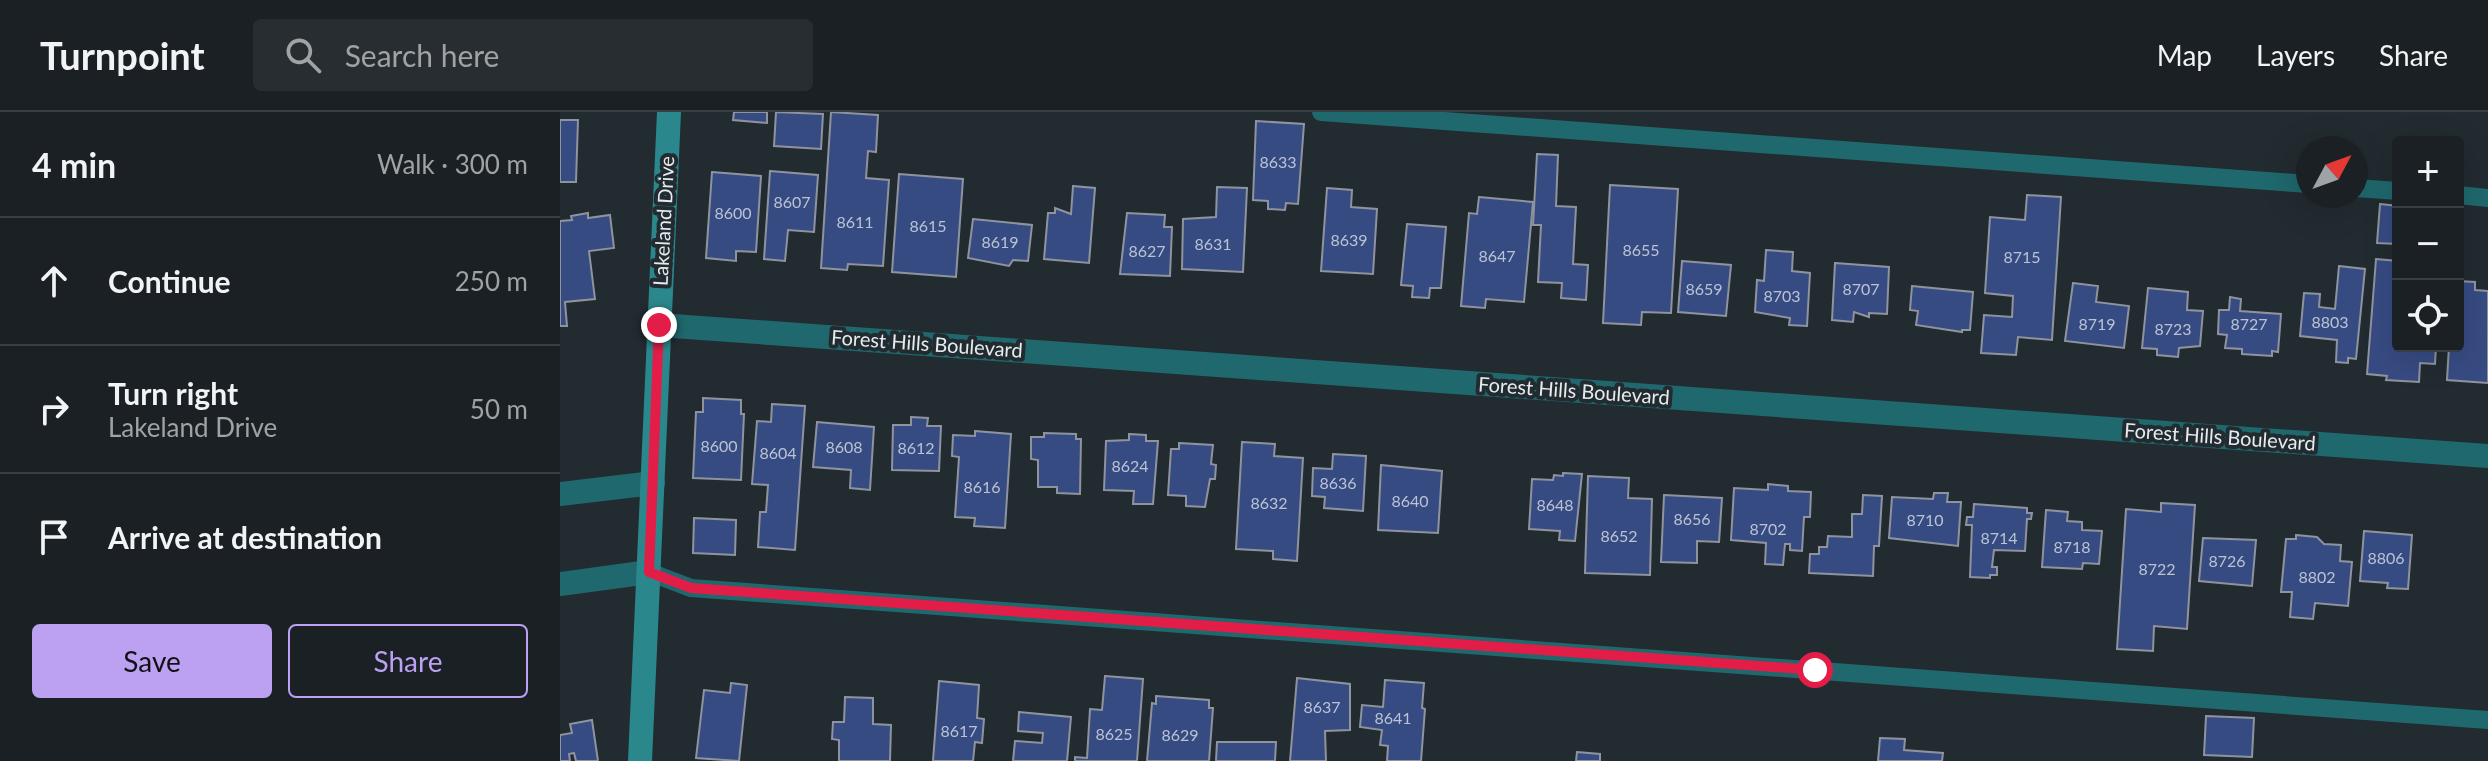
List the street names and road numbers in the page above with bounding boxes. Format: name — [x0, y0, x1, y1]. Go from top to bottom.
street label: Lakeland Drive — [648, 155, 678, 287]
street label: Forest Hills Boulevard — [831, 324, 1024, 362]
street label: Forest Hills Boulevard — [1478, 371, 1671, 409]
street label: Forest Hills Boulevard — [2124, 417, 2317, 455]

